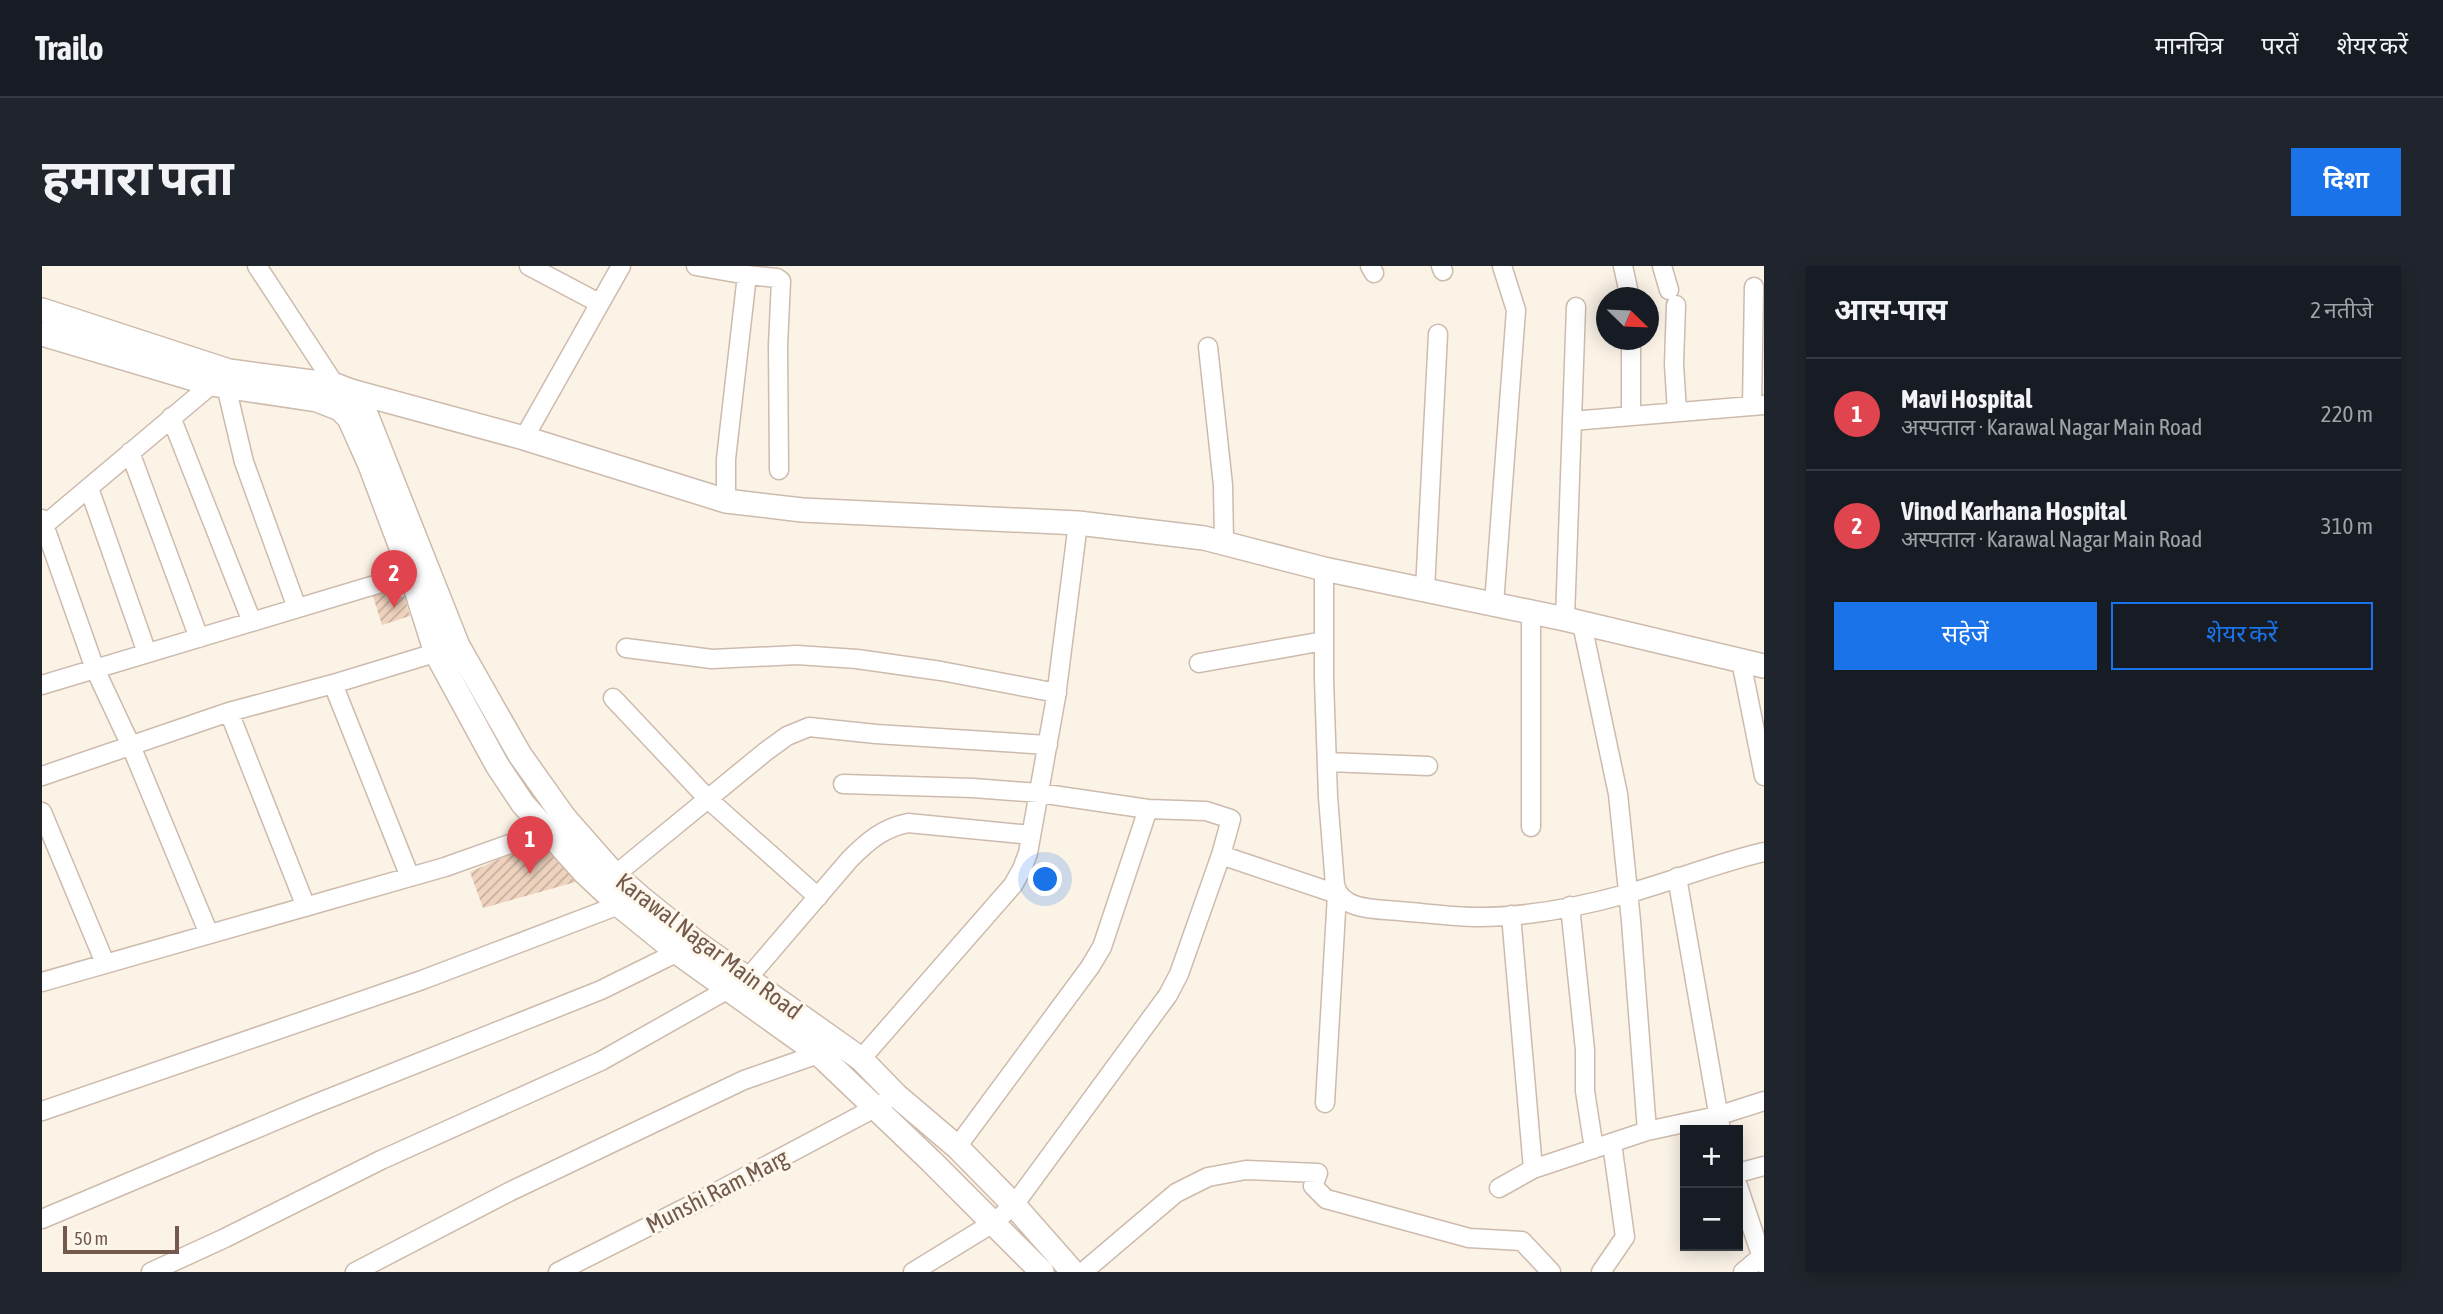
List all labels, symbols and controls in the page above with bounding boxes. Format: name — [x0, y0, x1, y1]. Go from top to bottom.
text: Trailo — [35, 29, 103, 67]
text: मानचित्र — [2155, 32, 2223, 59]
text: परतें — [2261, 32, 2298, 59]
text: शेयर करें — [2336, 32, 2408, 59]
button: दिशा — [2291, 148, 2401, 216]
text: हमारा पता — [42, 149, 234, 205]
north arrow — [1596, 287, 1659, 350]
text: आस-पास — [1834, 292, 1947, 326]
text: 2 नतीजे — [2310, 297, 2373, 323]
text: Mavi Hospital — [1901, 384, 2032, 414]
text: 1 — [1852, 401, 1862, 427]
text: 220 m — [2321, 401, 2373, 427]
text: अस्पताल · Karawal Nagar Main Road — [1901, 414, 2202, 440]
text: Vinod Karhana Hospital — [1901, 496, 2127, 526]
text: 2 — [1852, 513, 1862, 539]
text: 310 m — [2321, 513, 2373, 539]
text: अस्पताल · Karawal Nagar Main Road — [1901, 526, 2202, 552]
pin: 2 — [371, 550, 417, 608]
button: सहेजें — [1834, 602, 2097, 670]
button: शेयर करें — [2111, 602, 2373, 670]
pin: 1 — [507, 816, 553, 874]
your location — [1028, 862, 1062, 896]
street label: Karawal Nagar Main Road — [611, 867, 807, 1025]
map controls — [1680, 1125, 1743, 1251]
button: + — [1680, 1125, 1743, 1188]
street label: Munshi Ram Marg — [641, 1143, 793, 1238]
button: − — [1680, 1188, 1743, 1251]
scale bar — [63, 1223, 178, 1255]
text: 50 m — [74, 1227, 108, 1249]

